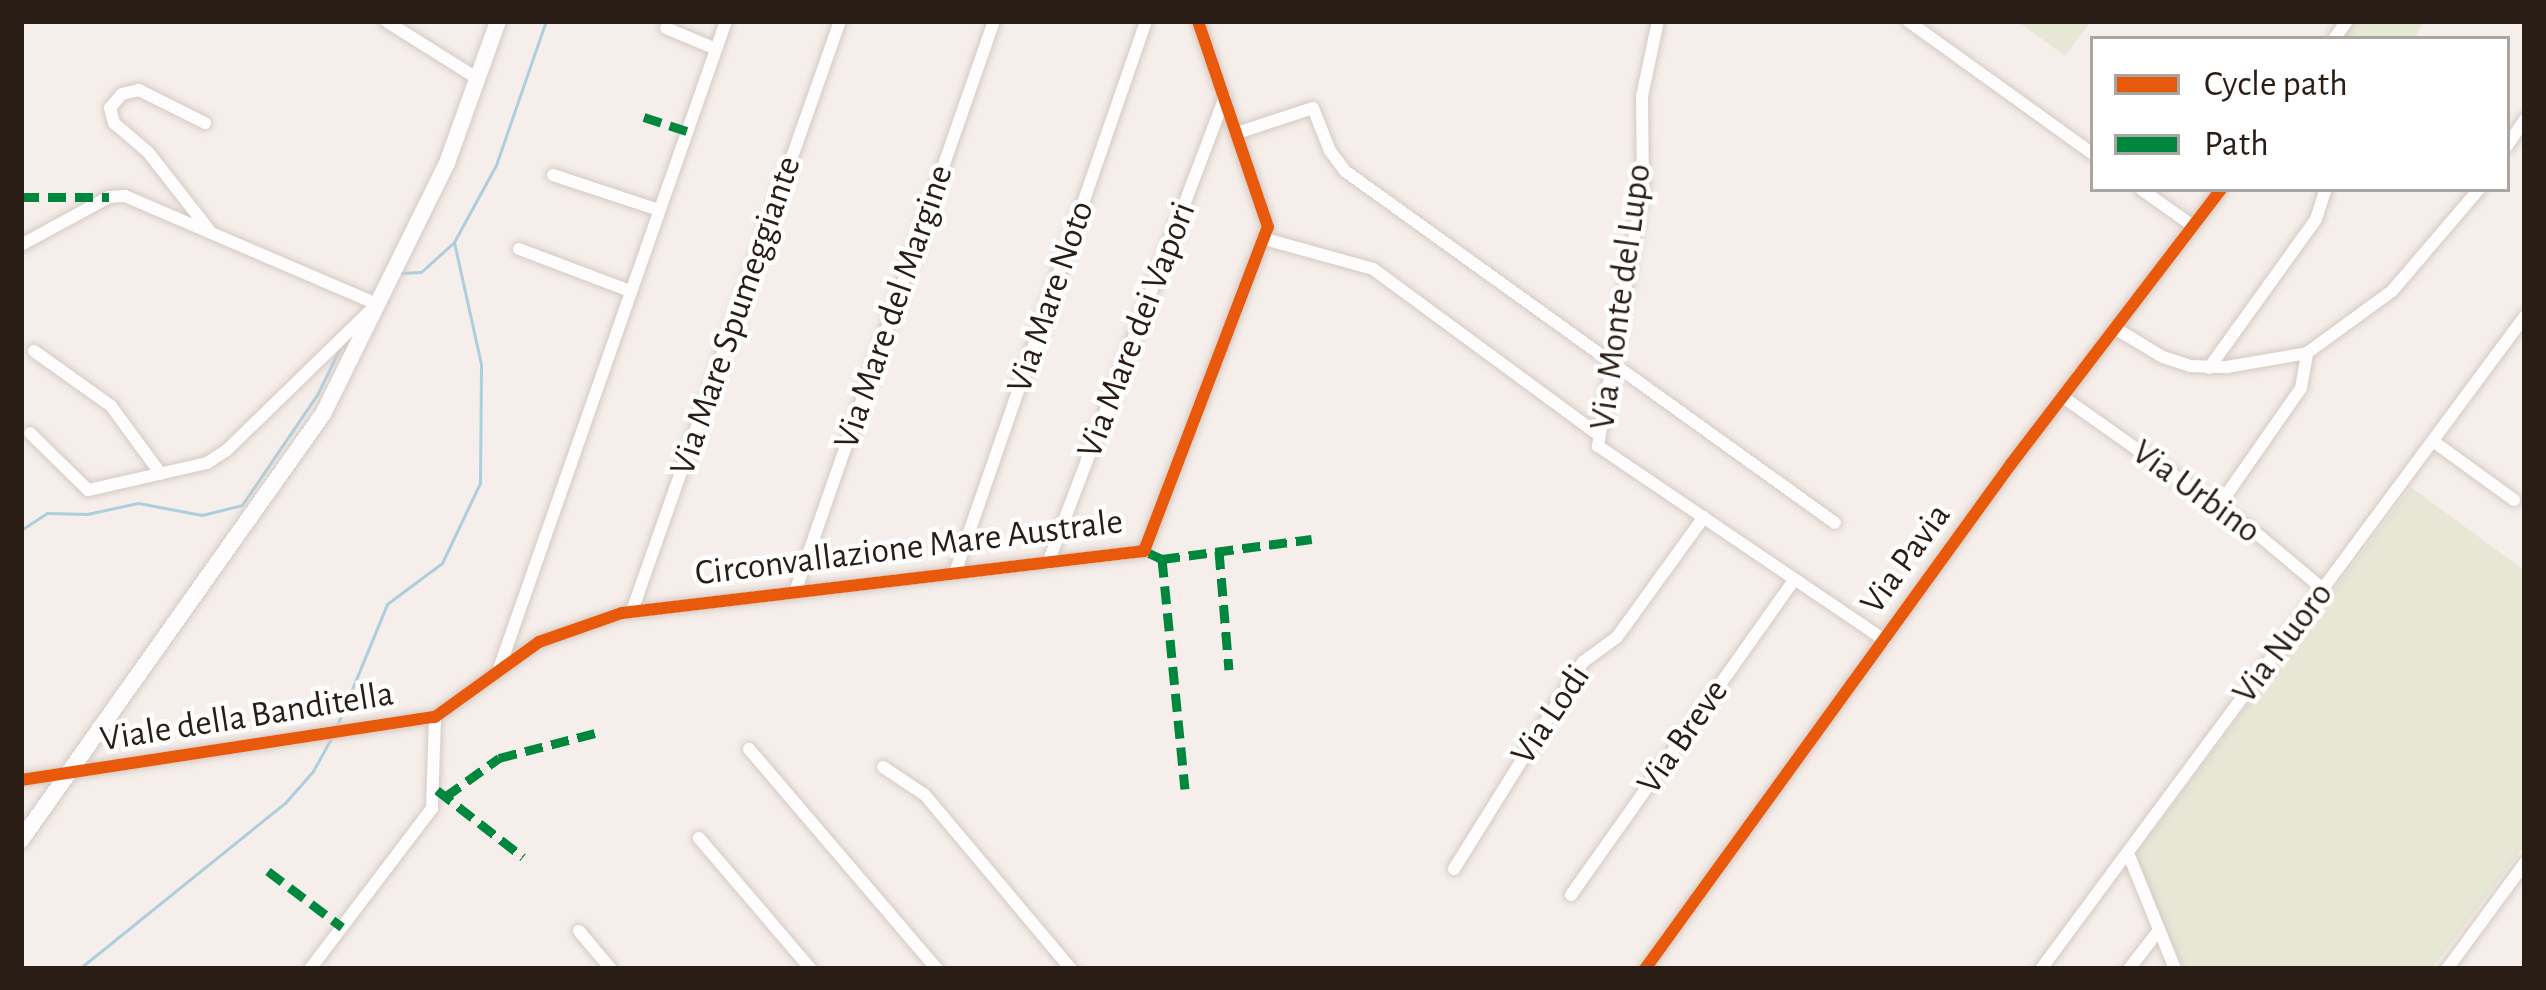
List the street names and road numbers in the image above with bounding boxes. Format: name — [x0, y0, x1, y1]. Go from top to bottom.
street label: Via Mare Spumeggiante — [661, 151, 811, 481]
street label: Via Mare del Margine — [825, 159, 963, 455]
street label: Via Monte del Lupo — [1581, 161, 1661, 433]
street label: Via Mare Noto — [998, 195, 1104, 399]
street label: Via Mare dei Vapori — [1068, 196, 1206, 464]
street label: Via Urbino — [2123, 431, 2269, 553]
street label: Via Pavia — [1851, 495, 1961, 623]
street label: Circonvallazione Mare Australe — [693, 500, 1125, 596]
street label: Via Nuoro — [2223, 574, 2343, 712]
street label: Via Lodi — [1502, 657, 1600, 773]
street label: Via Breve — [1628, 671, 1738, 803]
street label: Viale della Banditella — [97, 672, 397, 762]

